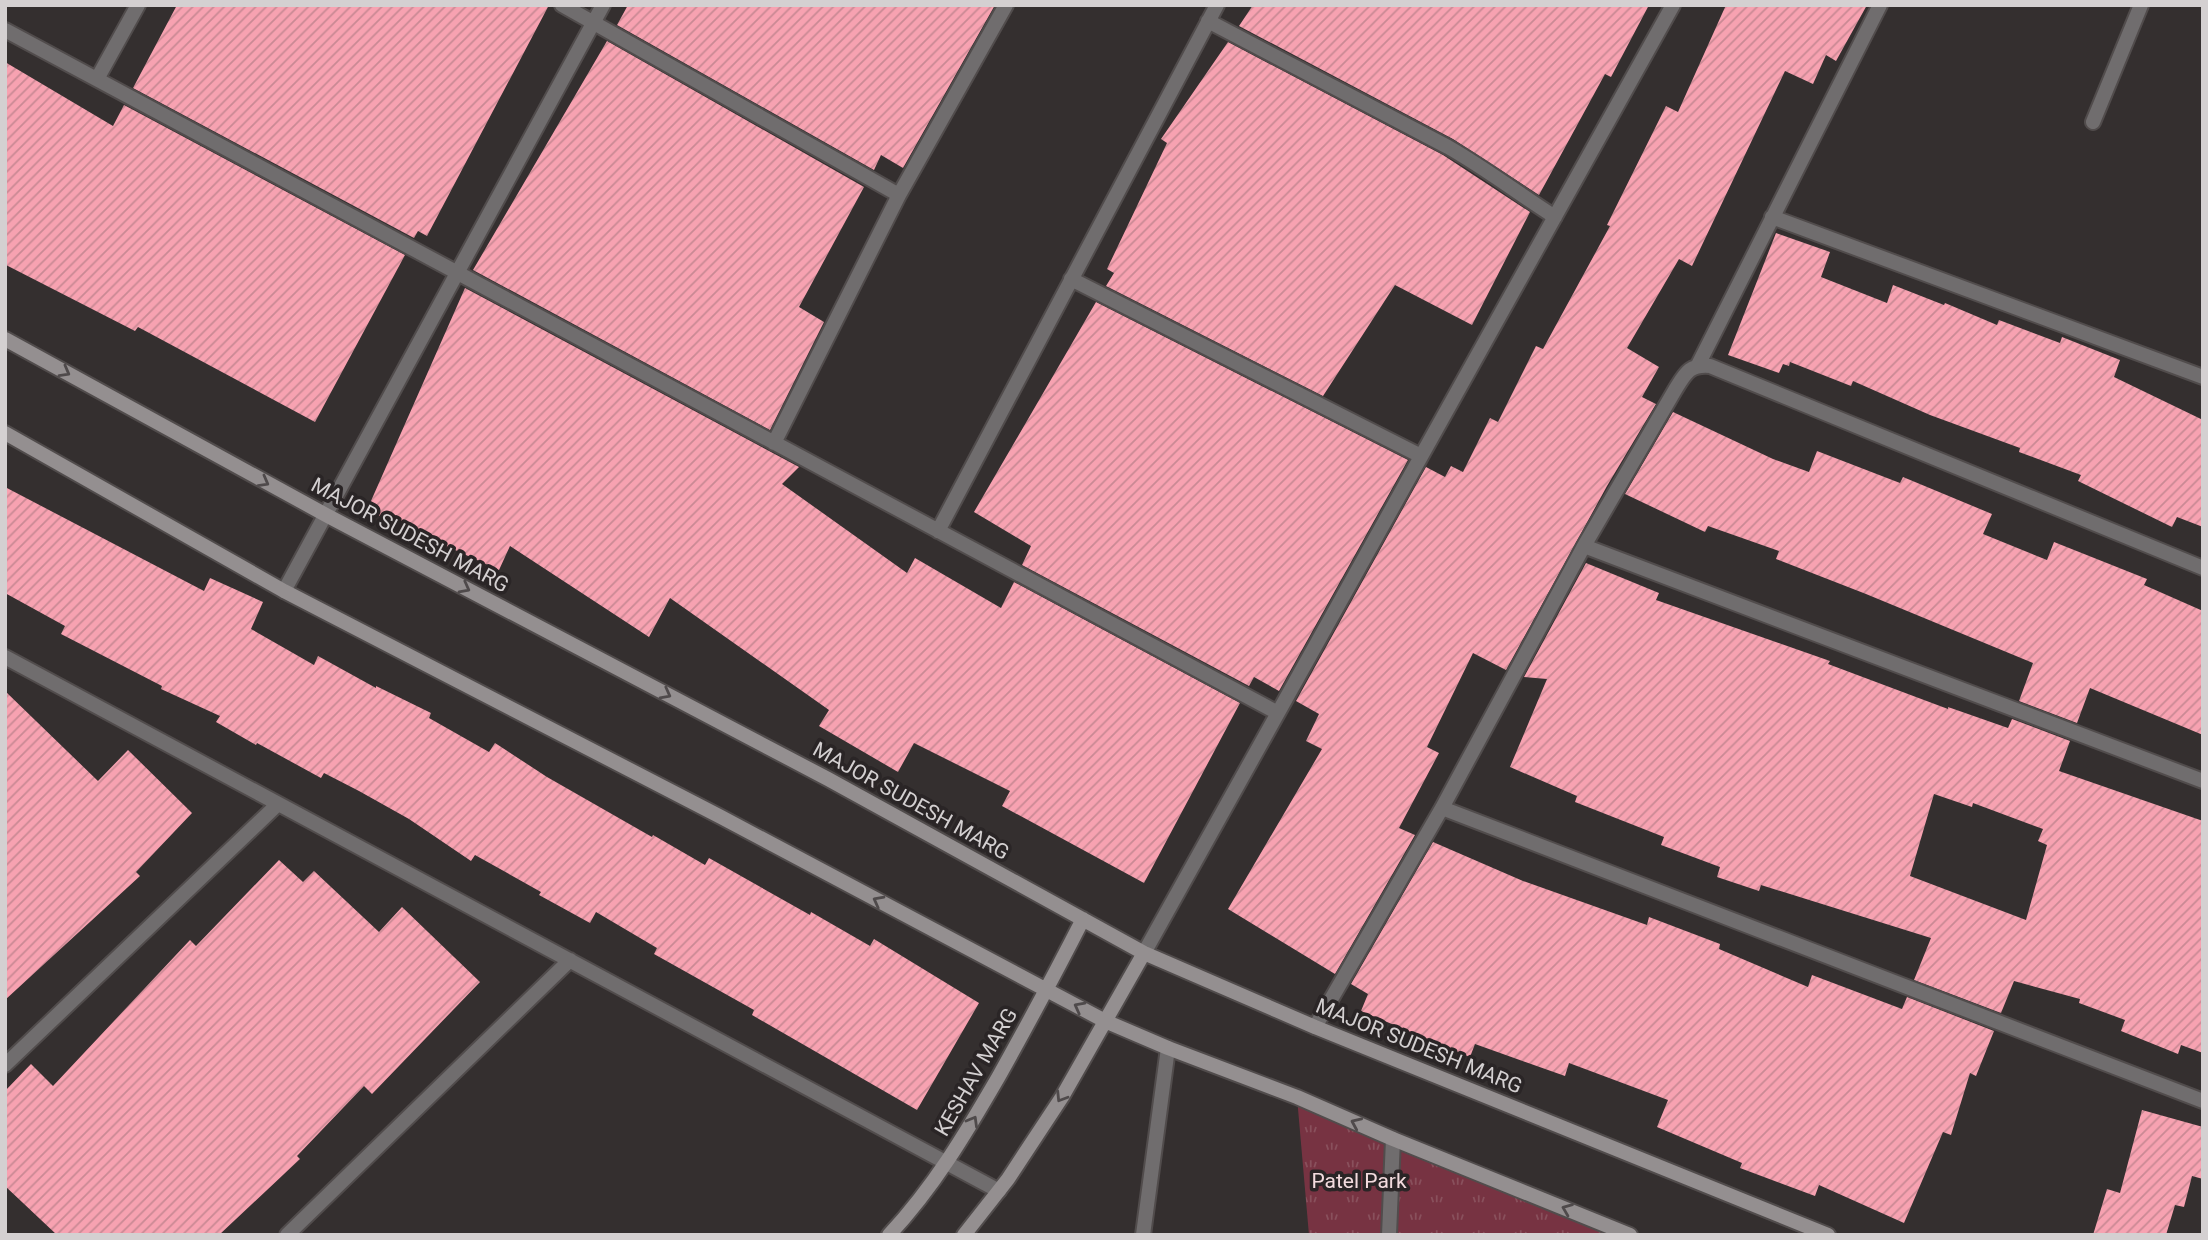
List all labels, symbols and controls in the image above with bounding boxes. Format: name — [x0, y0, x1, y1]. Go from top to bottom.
one-way arrow — [58, 364, 70, 377]
street label: MAJOR SUDESH MARG — [307, 473, 513, 597]
one-way arrow — [257, 474, 269, 487]
one-way arrow — [458, 580, 470, 594]
one-way arrow — [659, 686, 672, 699]
street label: MAJOR SUDESH MARG — [809, 737, 1013, 865]
one-way arrow — [873, 895, 885, 909]
street label: MAJOR SUDESH MARG — [1312, 994, 1526, 1098]
one-way arrow — [1074, 1002, 1086, 1015]
street label: KESHAV MARG — [930, 1004, 1022, 1140]
one-way arrow — [1057, 1089, 1070, 1102]
one-way arrow — [965, 1116, 978, 1129]
one-way arrow — [1351, 1117, 1364, 1131]
park label: Patel Park — [1311, 1169, 1407, 1193]
one-way arrow — [1562, 1204, 1574, 1218]

